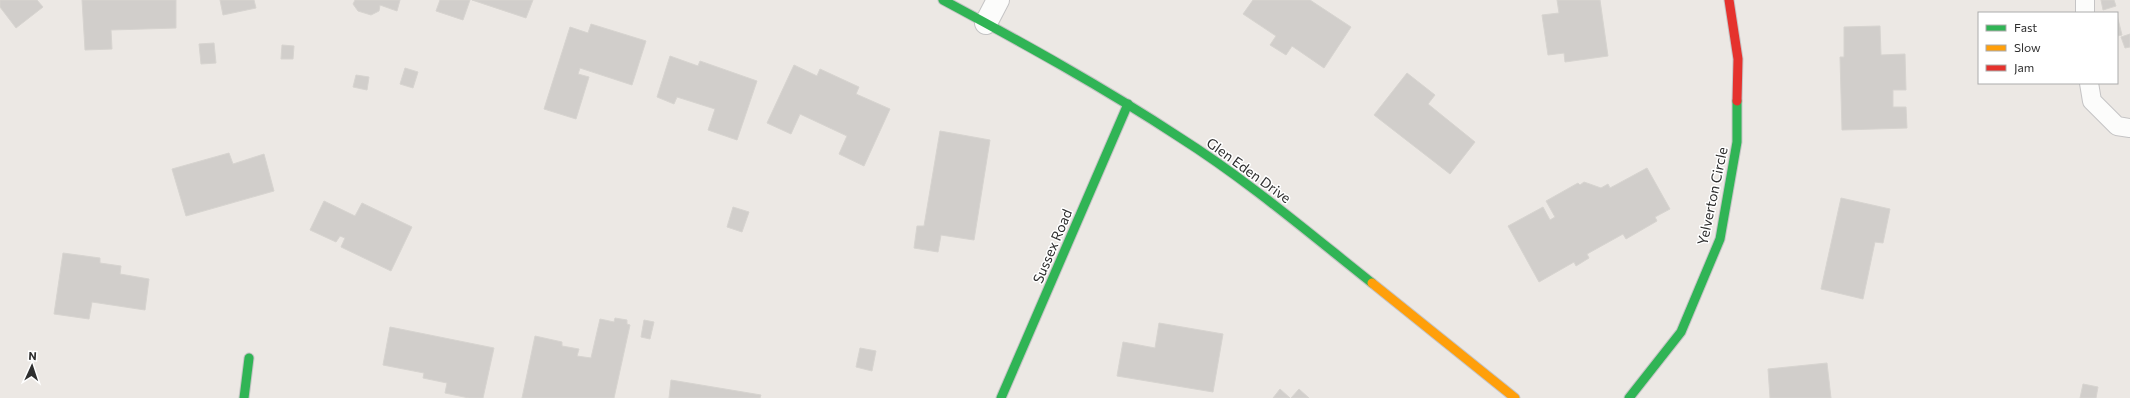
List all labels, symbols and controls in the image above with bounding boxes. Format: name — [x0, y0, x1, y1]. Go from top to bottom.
legend — [1978, 12, 2118, 84]
text: Fast — [2014, 20, 2037, 34]
text: Slow — [2014, 40, 2041, 54]
text: Jam — [2014, 60, 2034, 75]
street label: Glen Eden Drive — [1203, 134, 1295, 206]
street label: Yelverton Circle — [1693, 145, 1731, 247]
street label: Sussex Road — [1029, 206, 1075, 286]
north arrow — [12, 346, 52, 386]
text: N — [28, 349, 37, 362]

